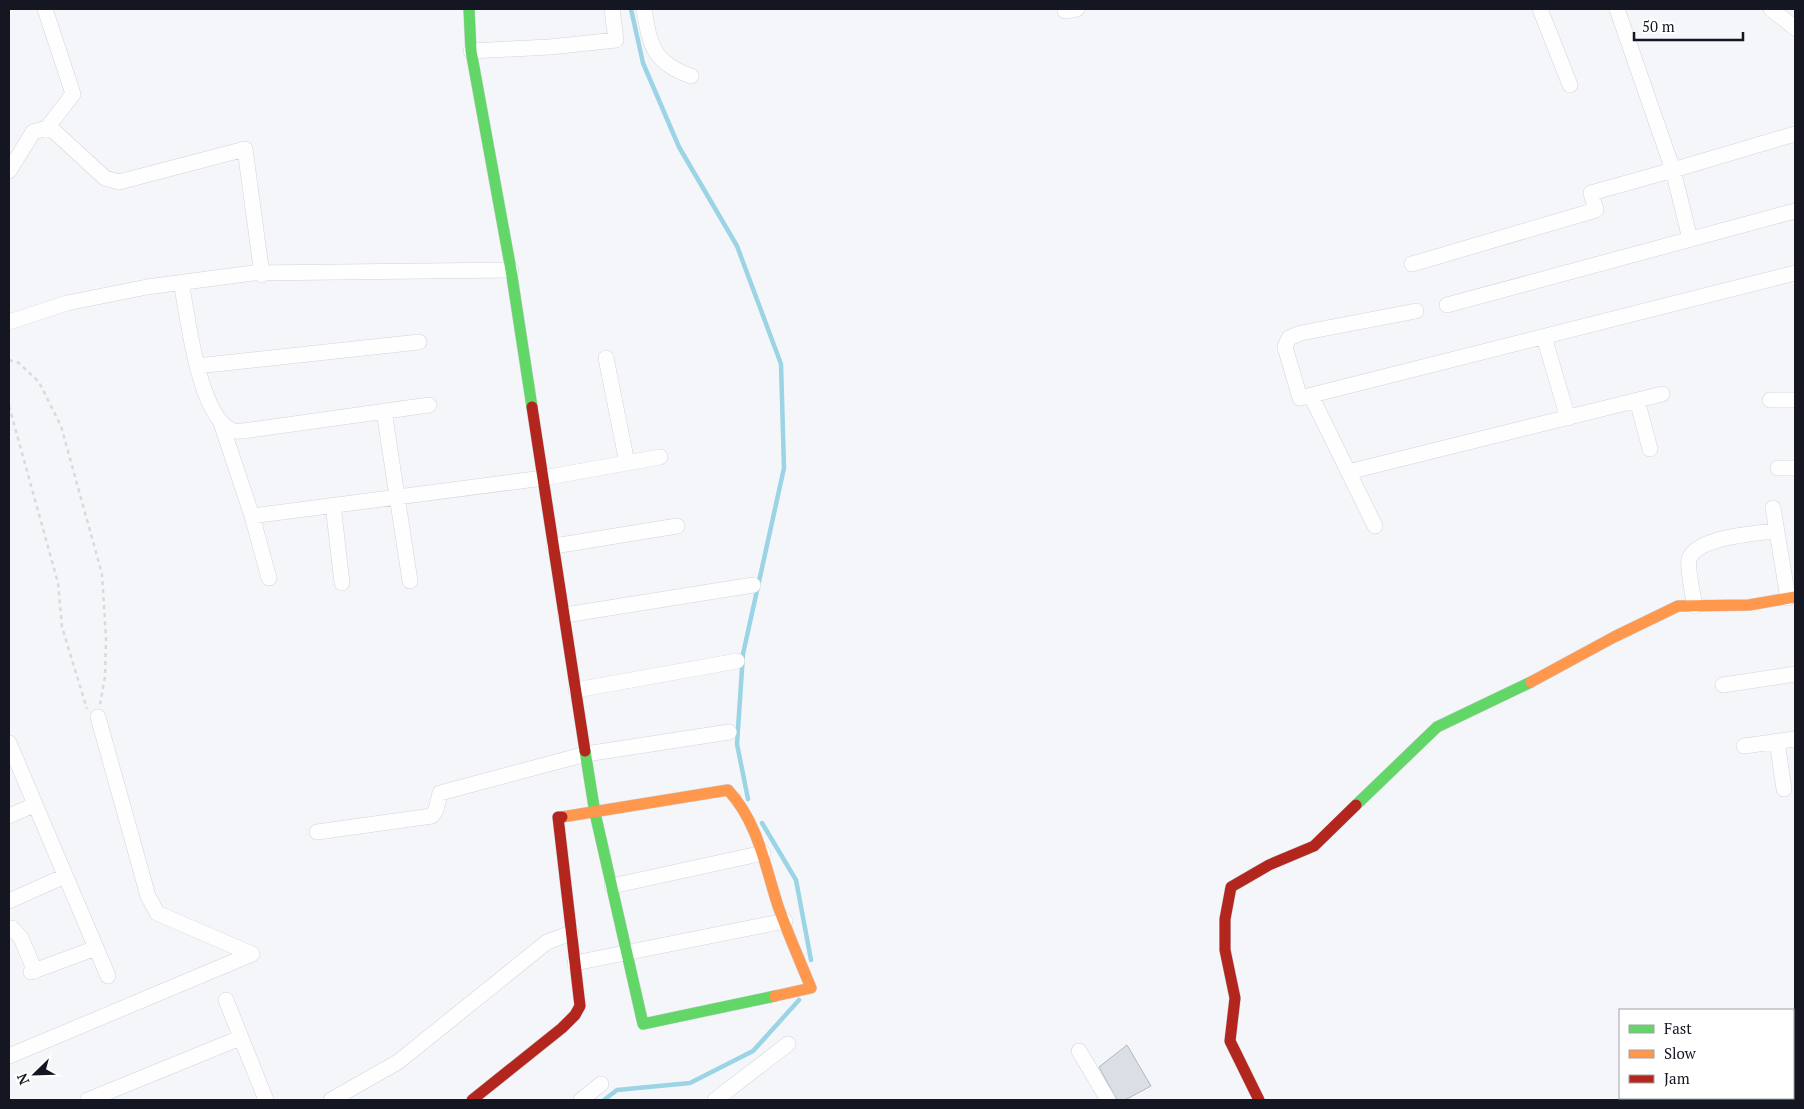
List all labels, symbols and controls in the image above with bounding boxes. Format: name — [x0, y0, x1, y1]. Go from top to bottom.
scale bar — [1634, 10, 1743, 42]
text: 50 m — [1642, 16, 1675, 36]
legend — [1619, 1009, 1794, 1099]
text: Fast — [1664, 1018, 1692, 1038]
text: Slow — [1664, 1043, 1697, 1063]
north arrow — [10, 1049, 60, 1099]
text: Jam — [1664, 1068, 1690, 1088]
text: N — [12, 1070, 33, 1088]

